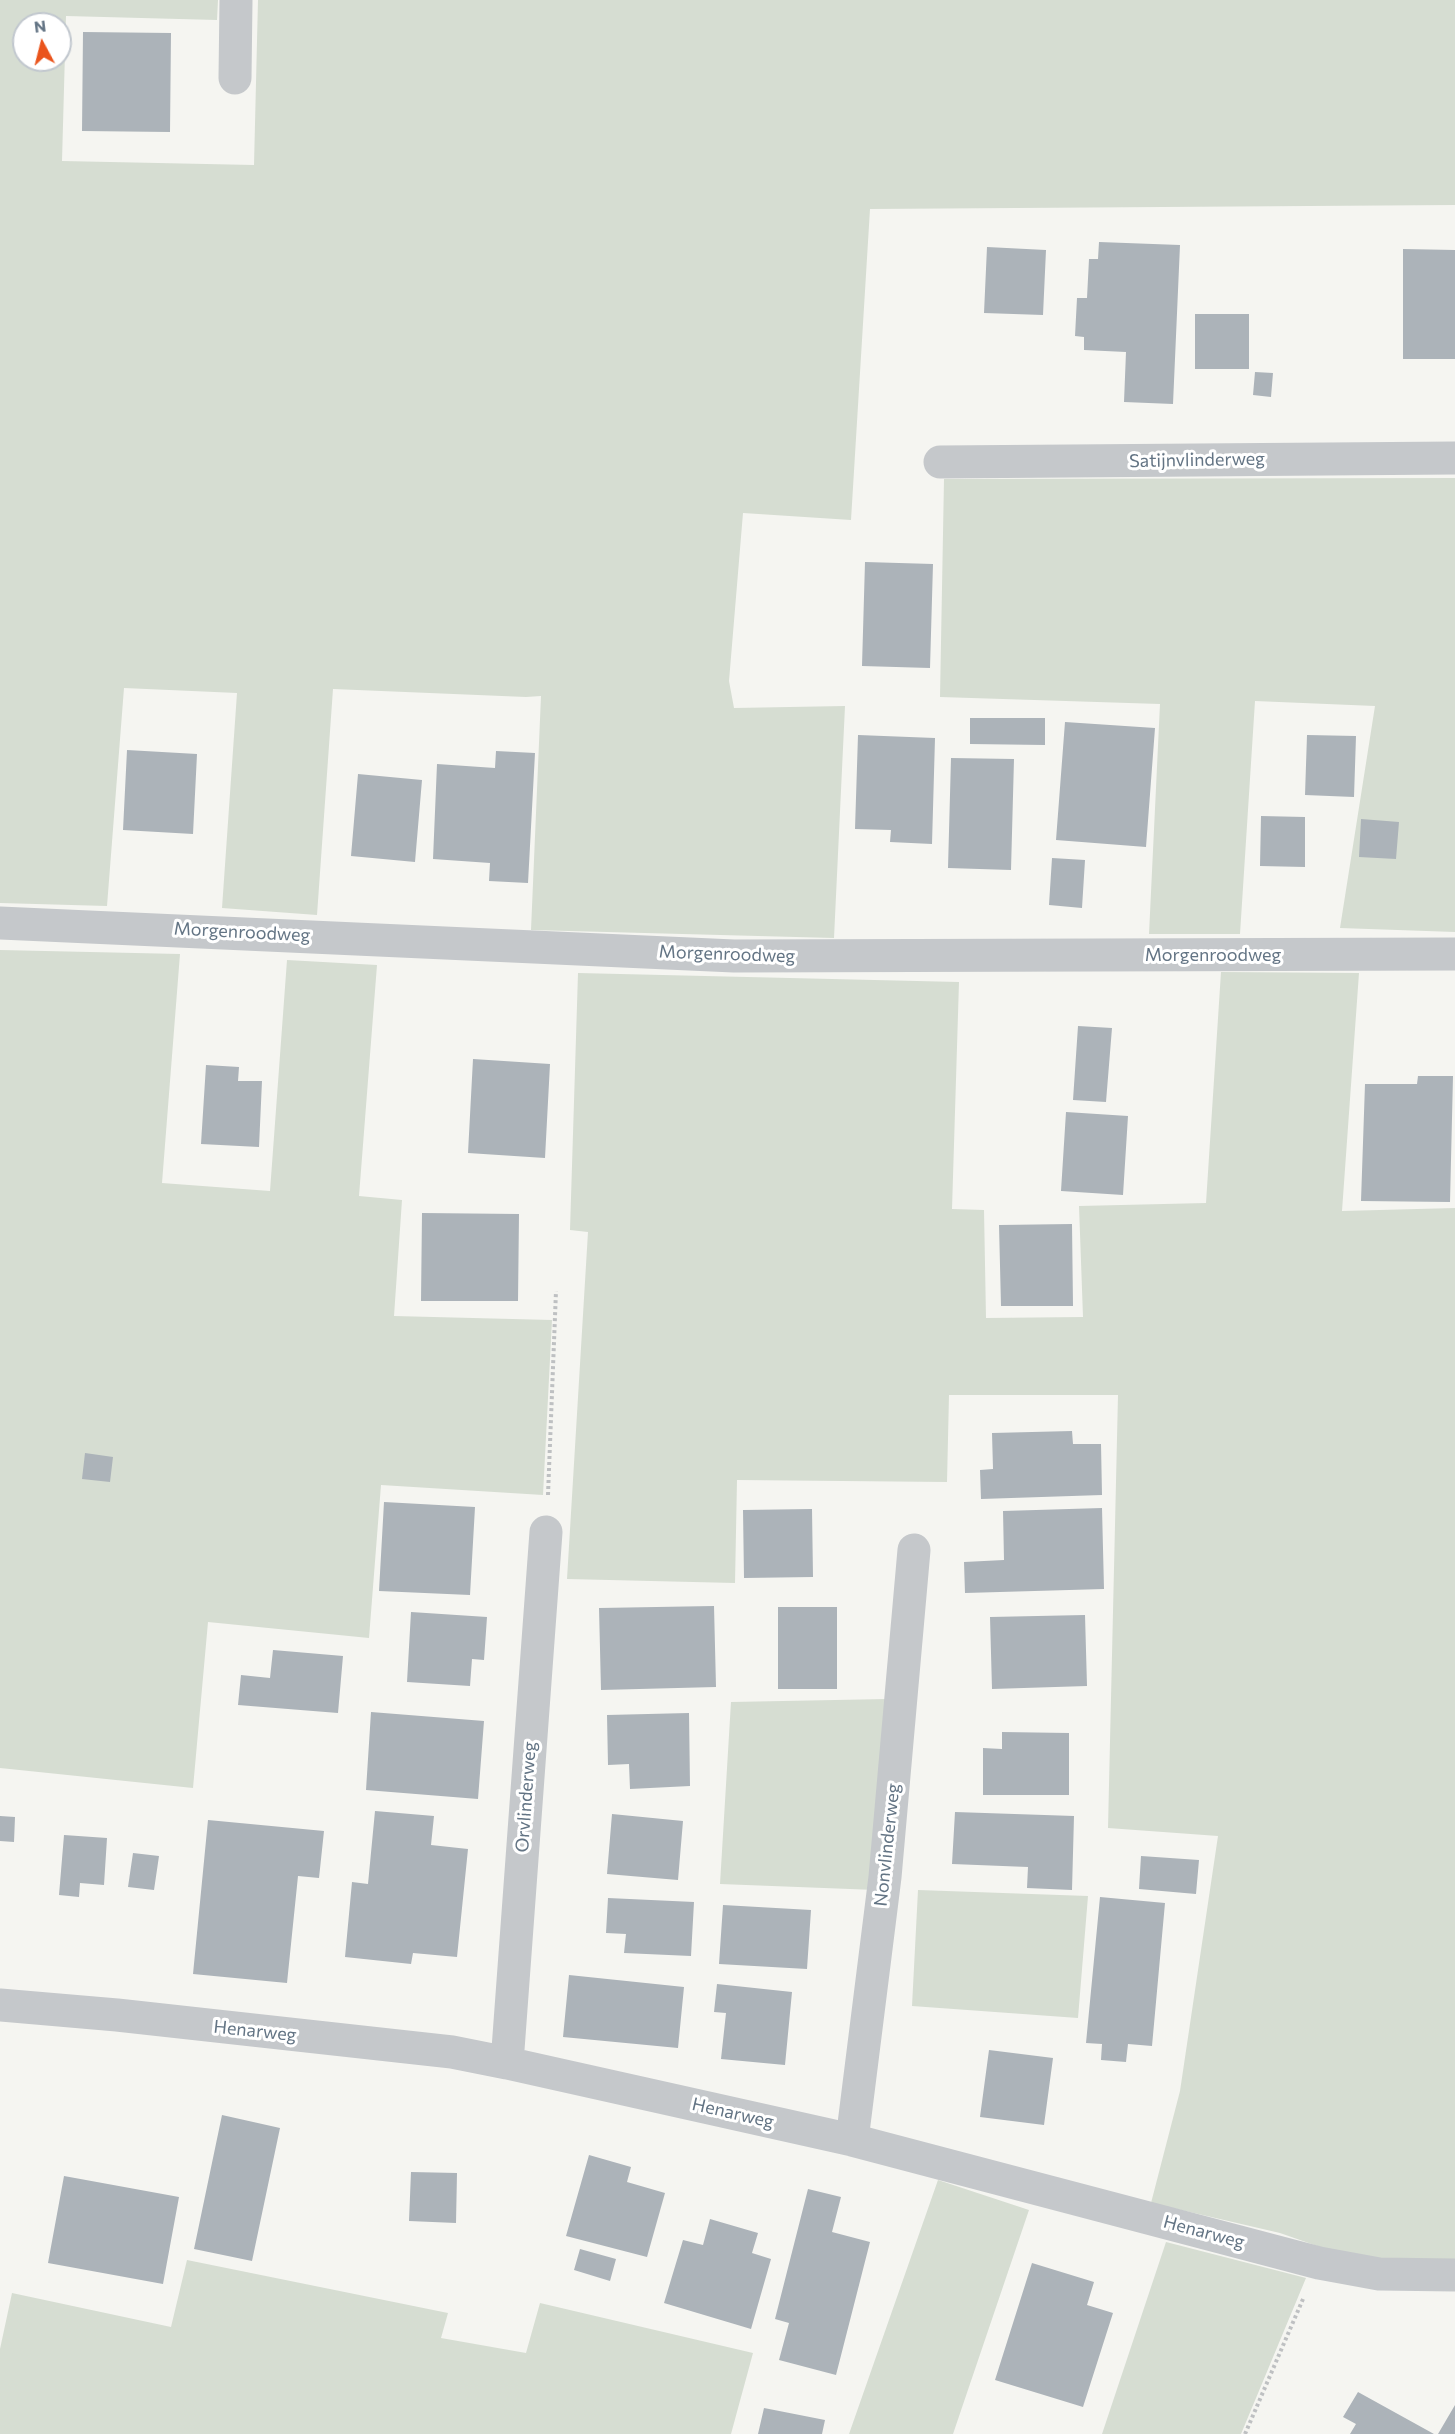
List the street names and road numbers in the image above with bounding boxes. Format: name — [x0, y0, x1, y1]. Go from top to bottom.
street label: Satijnvlinderweg — [1129, 448, 1265, 472]
street label: Morgenroodweg — [173, 918, 311, 946]
street label: Morgenroodweg — [658, 941, 796, 967]
street label: Morgenroodweg — [1145, 944, 1281, 966]
street label: Orvlinderweg — [511, 1741, 541, 1853]
street label: Nonvlinderweg — [870, 1782, 904, 1908]
street label: Henarweg — [212, 2016, 298, 2046]
street label: Henarweg — [690, 2093, 776, 2133]
street label: Henarweg — [1161, 2211, 1247, 2253]

